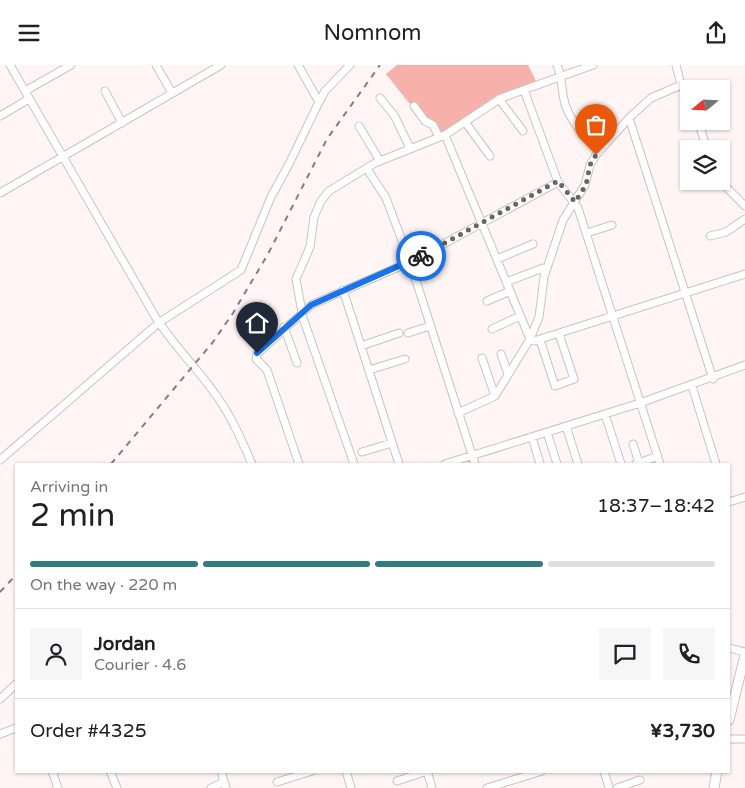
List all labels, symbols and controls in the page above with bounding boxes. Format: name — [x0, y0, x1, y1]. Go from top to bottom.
icon: menu — [15, 19, 43, 47]
icon: share — [702, 19, 730, 47]
text: Nomnom — [324, 20, 421, 46]
north arrow — [680, 80, 730, 130]
map controls — [680, 80, 730, 190]
pin — [575, 104, 617, 155]
icon: bag — [582, 111, 610, 139]
button: layers — [680, 140, 730, 190]
courier — [396, 231, 446, 281]
icon: bike — [407, 242, 435, 270]
pin — [236, 302, 278, 353]
icon: home — [243, 309, 271, 337]
text: Arriving in — [30, 477, 108, 497]
text: 18:37–18:42 — [597, 495, 715, 517]
text: 2 min — [30, 497, 115, 535]
text: On the way · 220 m — [30, 575, 177, 595]
button: person — [30, 628, 82, 680]
button: chat — [599, 628, 651, 680]
button: phone — [663, 628, 715, 680]
text: Jordan — [94, 633, 156, 655]
text: Courier · 4.6 — [94, 655, 186, 675]
text: Order #4325 — [30, 720, 147, 742]
text: ¥3,730 — [650, 720, 715, 742]

